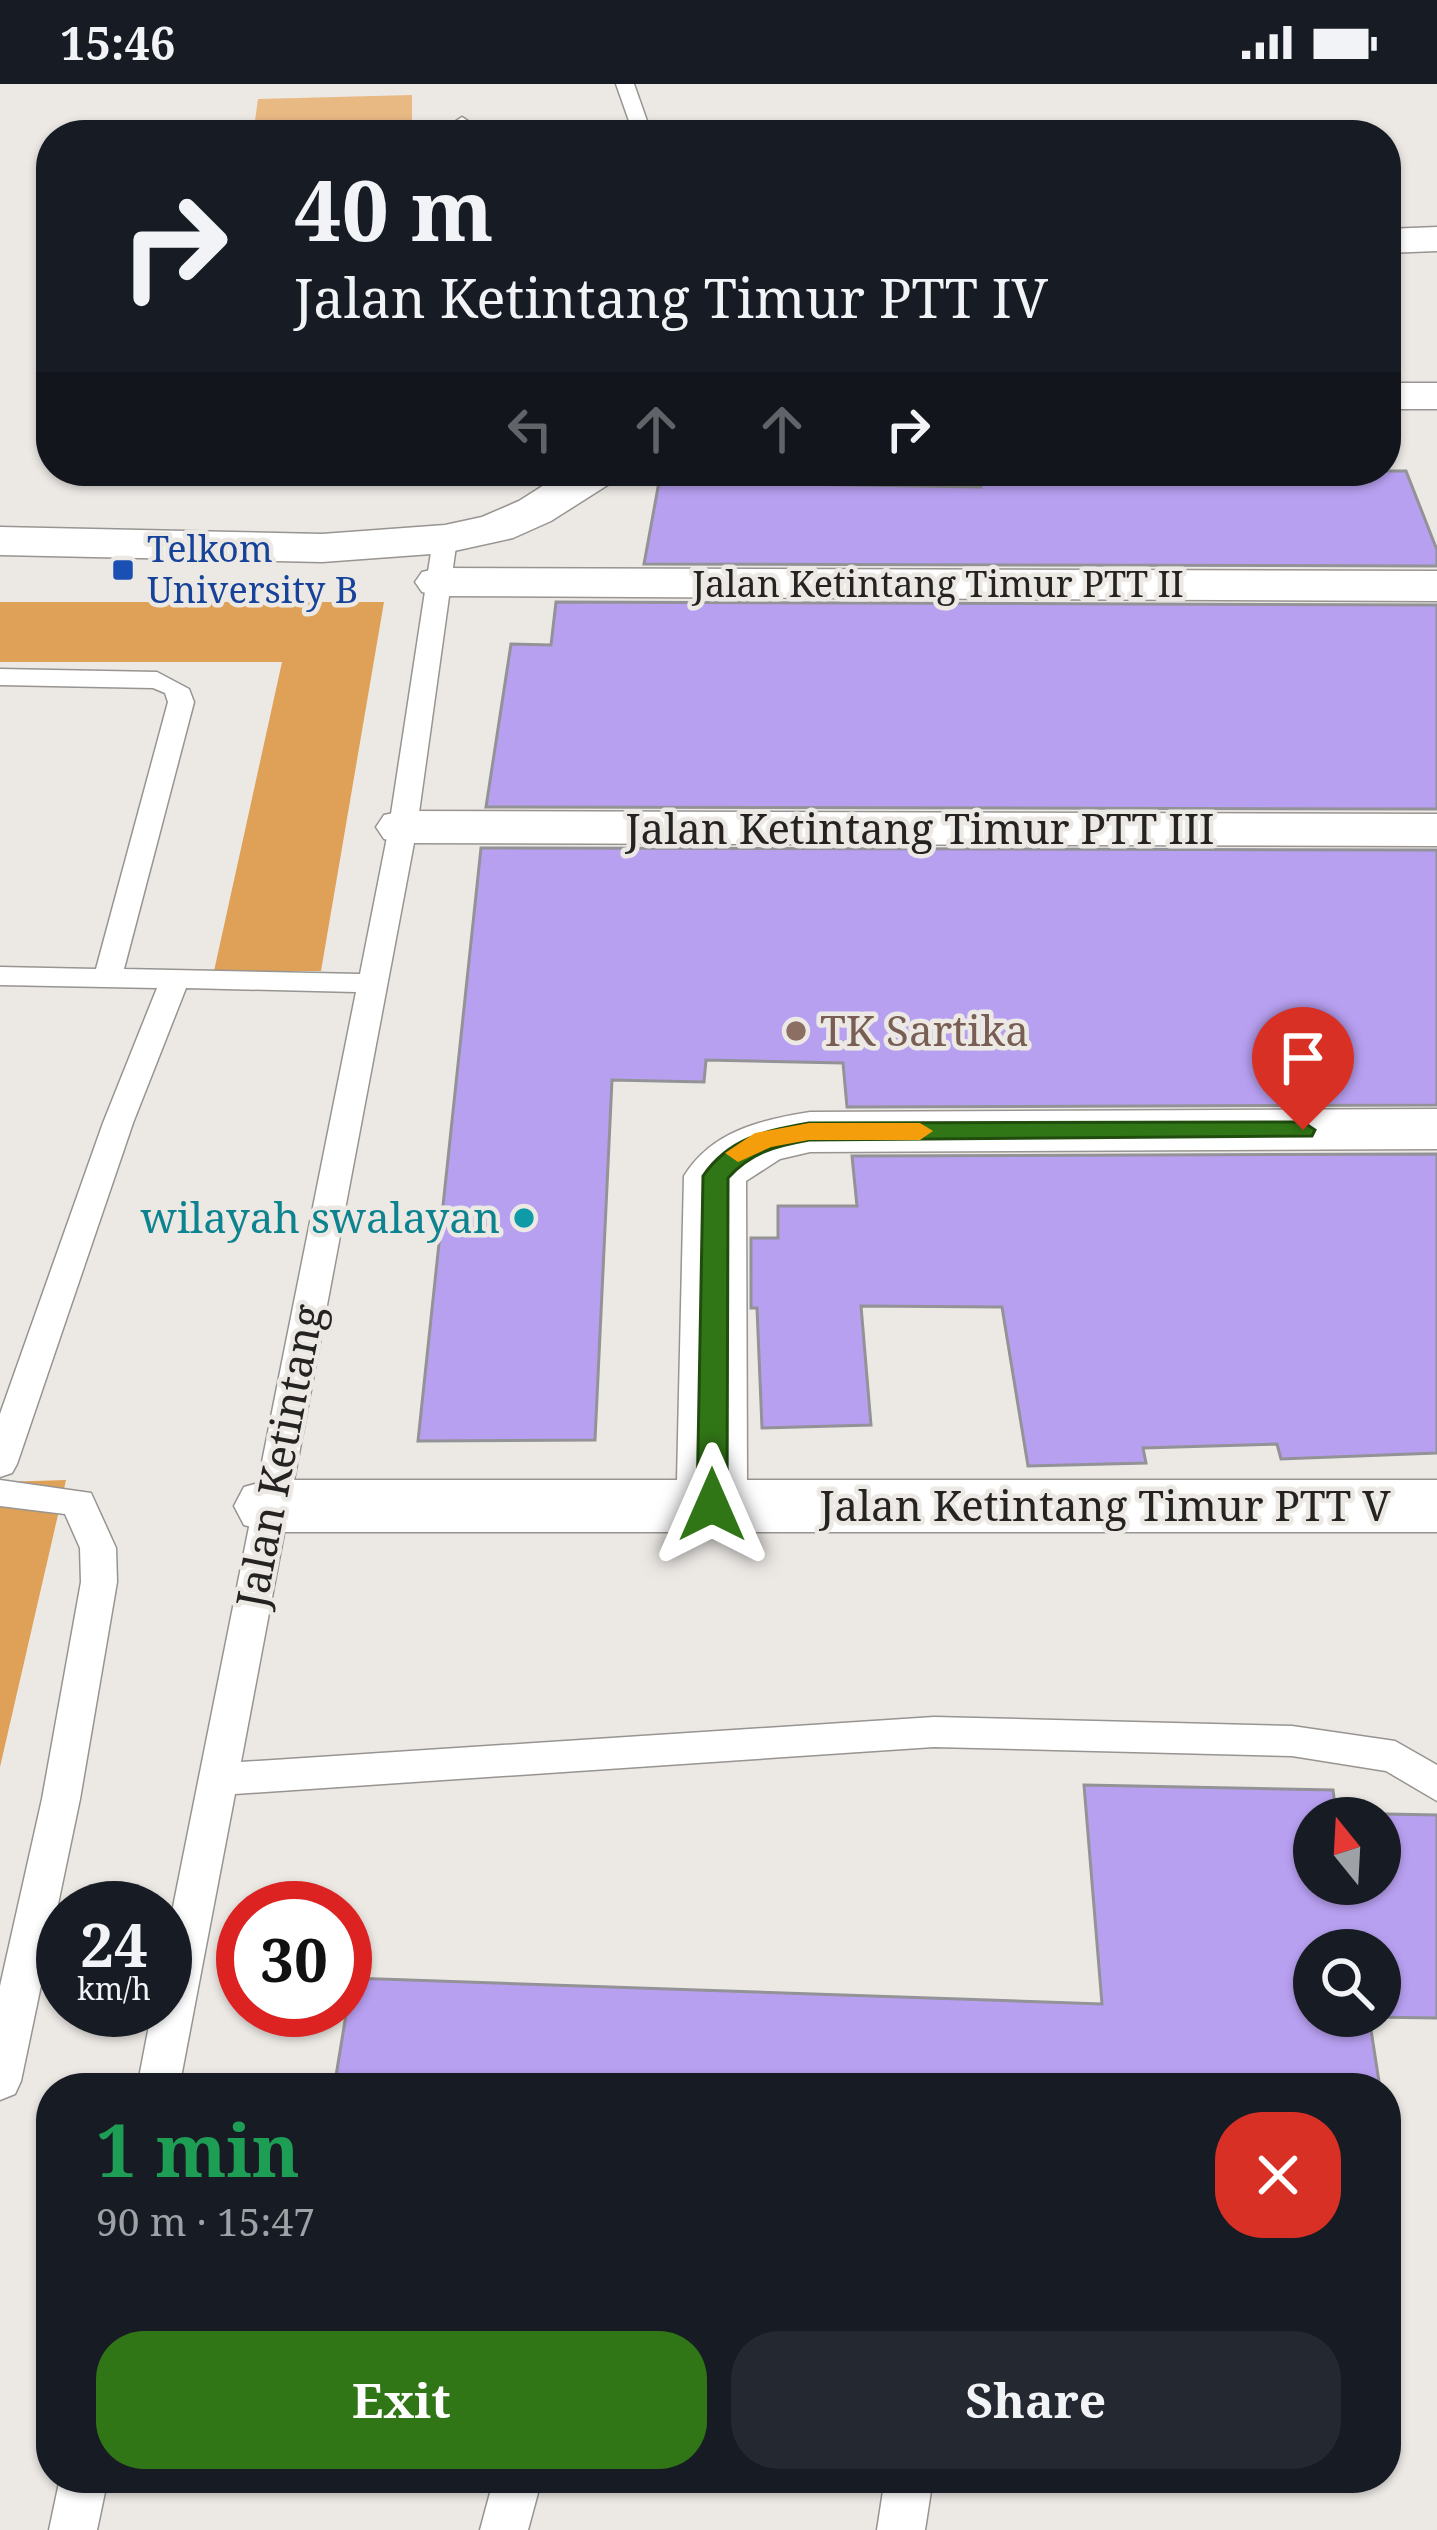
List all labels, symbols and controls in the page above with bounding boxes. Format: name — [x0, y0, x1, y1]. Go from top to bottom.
text: 15:46 — [60, 12, 175, 73]
text: 40 m — [294, 151, 494, 266]
icon: right — [96, 168, 252, 324]
text: Jalan Ketintang Timur PTT IV — [294, 260, 1048, 334]
icon: left — [497, 396, 563, 462]
icon: ahead — [623, 396, 689, 462]
icon: ahead — [749, 396, 815, 462]
icon: right — [875, 396, 941, 462]
place label: Telkom University B — [147, 524, 358, 614]
marker: Telkom University B — [110, 557, 136, 583]
street label: Jalan Ketintang Timur PTT II — [691, 559, 1184, 608]
street label: Jalan Ketintang Timur PTT III — [625, 799, 1214, 856]
place label: TK Sartika — [820, 1001, 1029, 1058]
pin — [1252, 1007, 1354, 1130]
marker: TK Sartika — [783, 1018, 809, 1044]
icon: arrive — [1270, 1025, 1336, 1091]
place label: wilayah swalayan — [140, 1188, 500, 1245]
marker: wilayah swalayan — [511, 1205, 537, 1231]
street label: Jalan Ketintang — [221, 1299, 336, 1613]
position arrow — [649, 1442, 775, 1568]
street label: Jalan Ketintang Timur PTT V — [818, 1476, 1391, 1533]
north arrow — [1293, 1797, 1401, 1905]
map controls — [1293, 1797, 1401, 2037]
speed limit sign: 30 — [216, 1881, 372, 2037]
text: 24 — [80, 1903, 148, 1985]
button: search — [1293, 1929, 1401, 2037]
text: km/h — [77, 1968, 151, 2009]
text: 1 min — [96, 2100, 300, 2198]
button: close — [1215, 2112, 1341, 2238]
text: 90 m · 15:47 — [96, 2194, 315, 2247]
button: Exit — [96, 2331, 707, 2469]
button: Share — [731, 2331, 1341, 2469]

